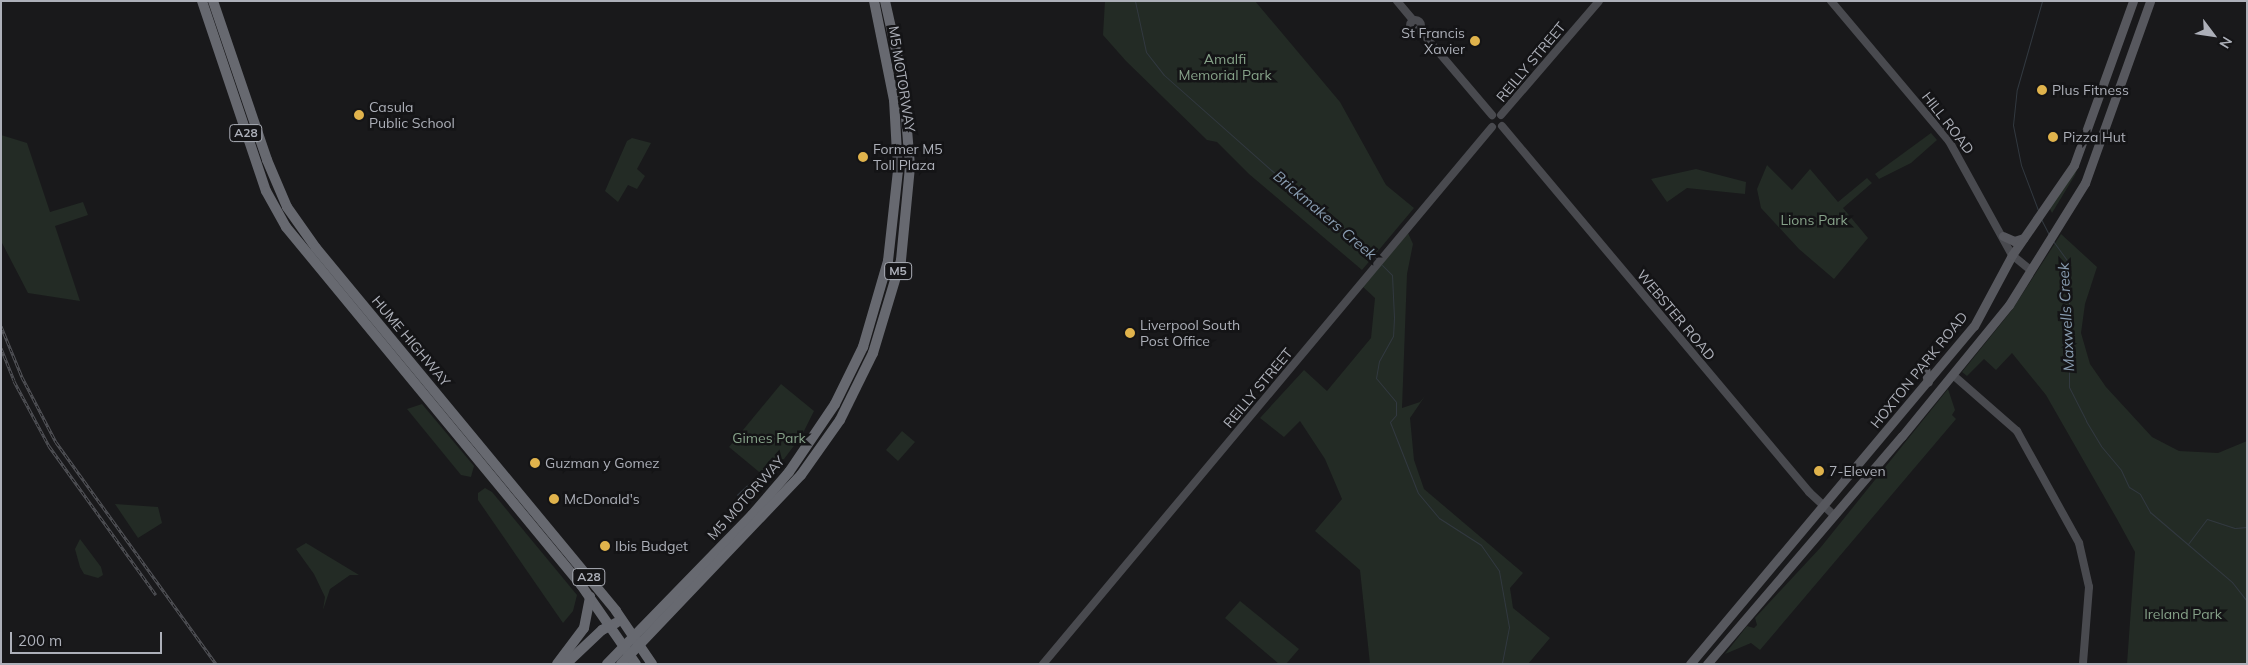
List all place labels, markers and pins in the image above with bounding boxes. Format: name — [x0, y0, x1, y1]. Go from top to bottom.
place label: St Francis Xavier — [1401, 25, 1465, 58]
marker: St Francis Xavier — [1469, 35, 1481, 47]
place label: Plus Fitness — [2052, 82, 2129, 98]
marker: Plus Fitness — [2036, 84, 2048, 96]
place label: Casula Public School — [369, 99, 455, 132]
marker: Casula Public School — [353, 109, 365, 121]
place label: Pizza Hut — [2063, 129, 2126, 145]
marker: Pizza Hut — [2047, 131, 2059, 143]
place label: Former M5 Toll Plaza — [873, 141, 943, 174]
marker: Former M5 Toll Plaza — [857, 151, 869, 163]
place label: Liverpool South Post Office — [1140, 317, 1240, 350]
marker: Liverpool South Post Office — [1124, 327, 1136, 339]
place label: Guzman y Gomez — [545, 455, 660, 471]
marker: Guzman y Gomez — [529, 457, 541, 469]
place label: 7-Eleven — [1829, 463, 1886, 479]
marker: 7-Eleven — [1813, 465, 1825, 477]
place label: McDonald's — [564, 491, 640, 507]
marker: McDonald's — [548, 493, 560, 505]
place label: Ibis Budget — [615, 538, 688, 554]
marker: Ibis Budget — [599, 540, 611, 552]

